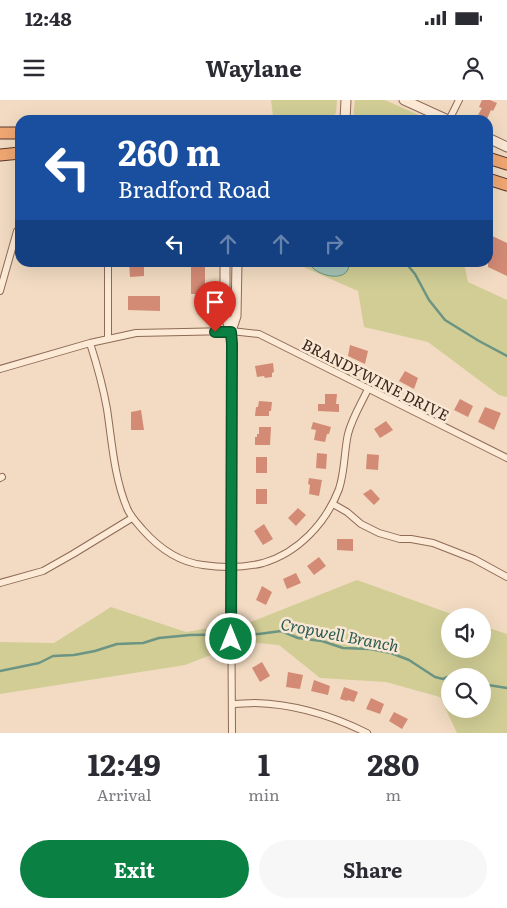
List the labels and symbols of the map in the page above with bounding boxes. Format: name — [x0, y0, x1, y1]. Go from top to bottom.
pin — [194, 281, 236, 332]
street label: BRANDYWINE DRIVE — [298, 332, 454, 426]
water label: Cropwell Branch — [279, 611, 402, 657]
position arrow — [204, 612, 256, 664]

